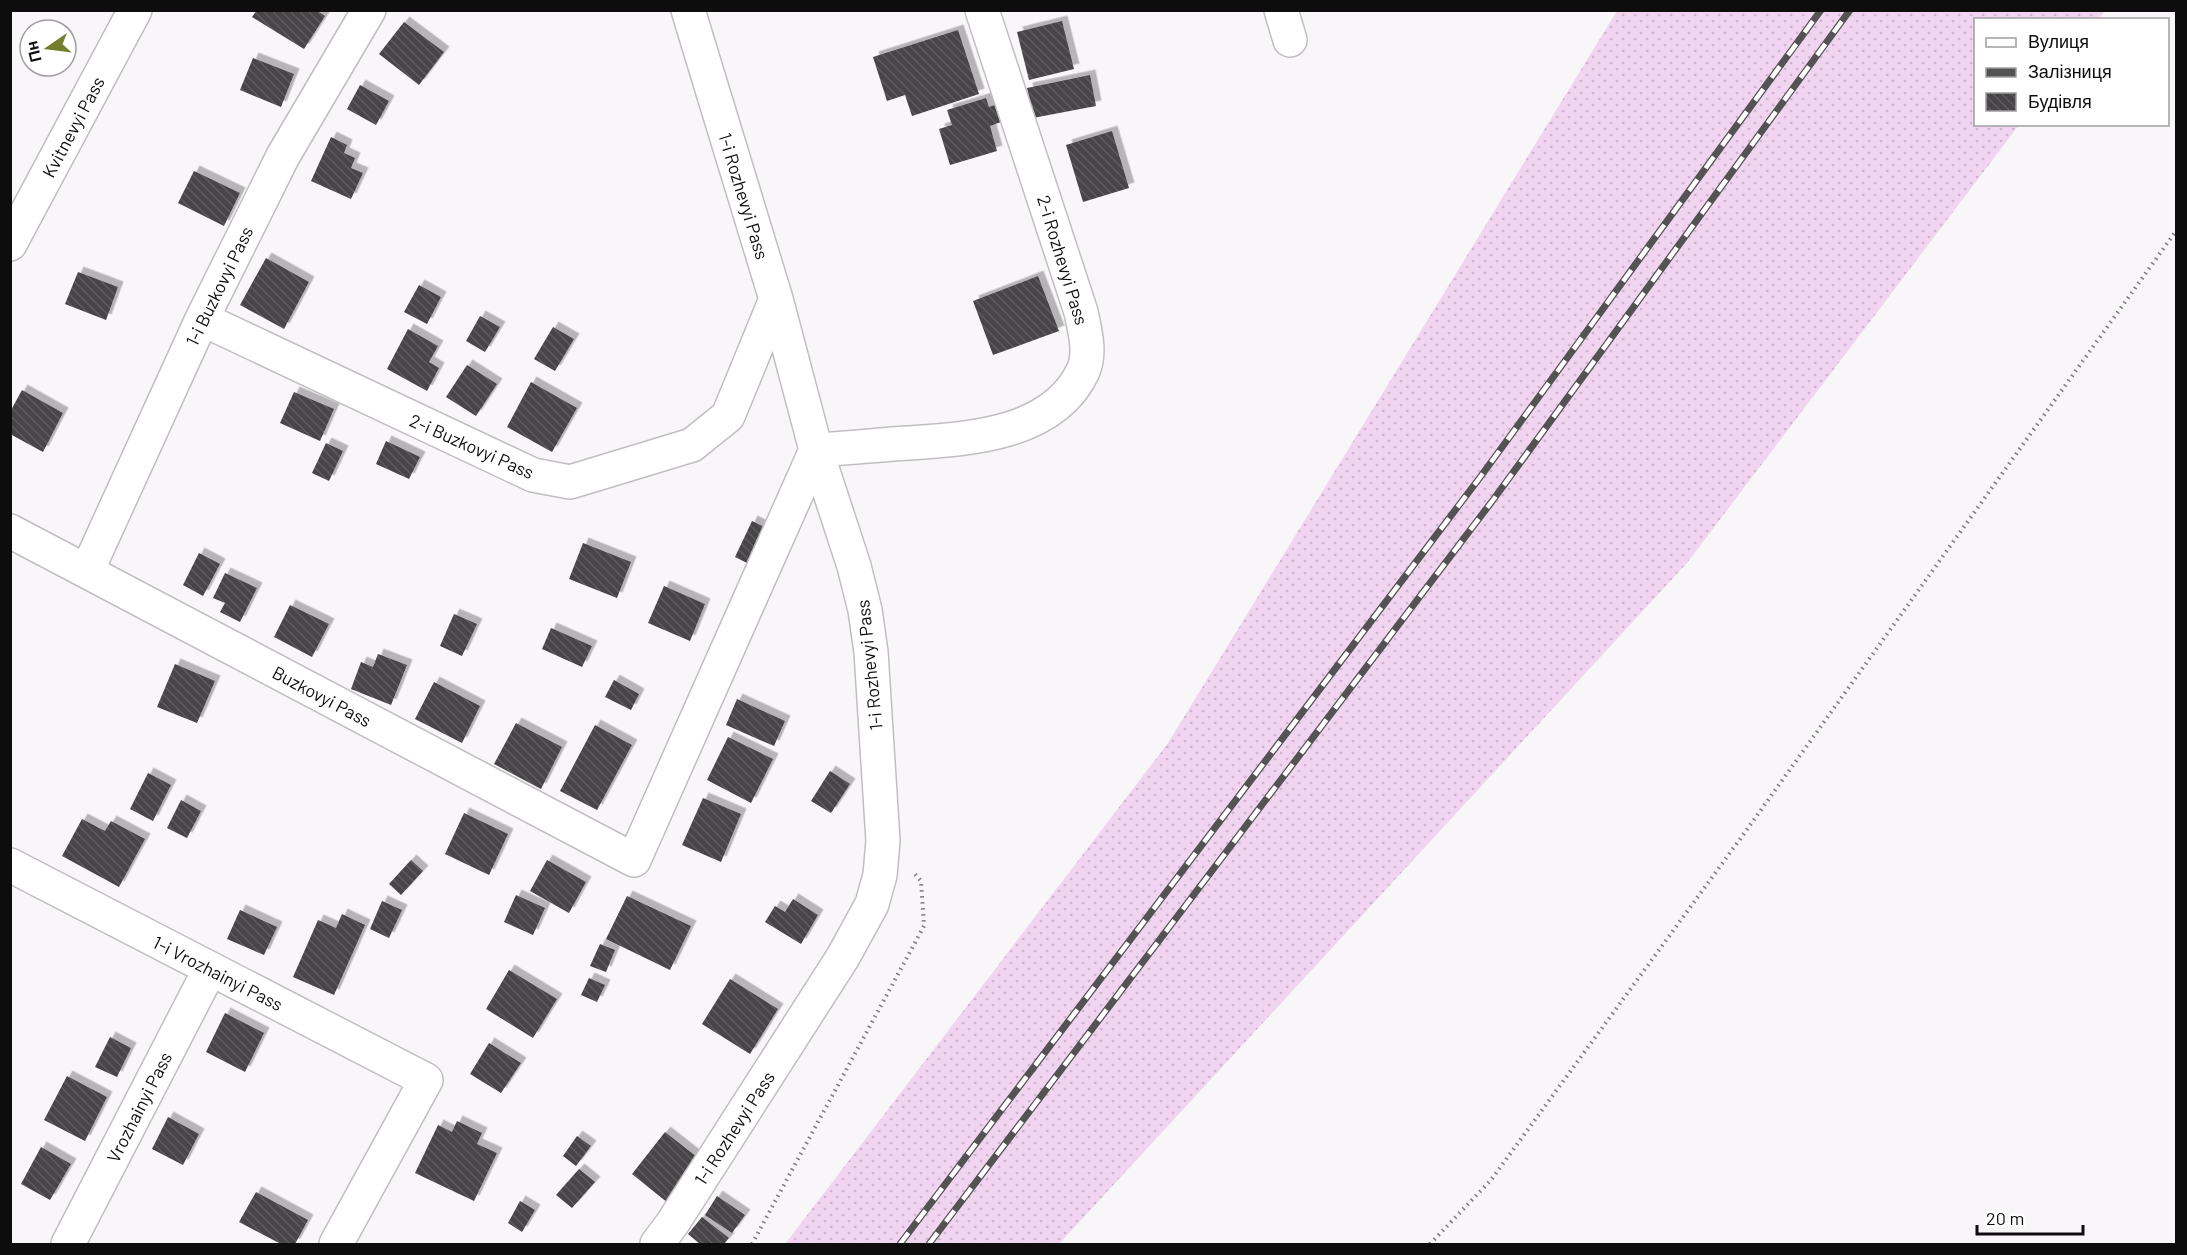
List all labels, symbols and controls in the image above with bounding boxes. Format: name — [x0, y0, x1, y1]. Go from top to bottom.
north arrow — [18, 18, 78, 78]
legend — [1974, 18, 2169, 126]
text: Вулиця — [2028, 30, 2089, 52]
text: Пн — [21, 39, 45, 64]
text: Залізниця — [2028, 60, 2112, 82]
street label: Kvitnevyi Pass — [37, 73, 109, 181]
text: Будівля — [2028, 90, 2092, 112]
street label: 1-i Rozhevyi Pass — [714, 130, 774, 262]
street label: 2-i Rozhevyi Pass — [1033, 192, 1093, 328]
street label: 1-i Buzkovyi Pass — [181, 223, 257, 349]
street label: 2-i Buzkovyi Pass — [406, 409, 538, 483]
street label: 1-i Rozhevyi Pass — [851, 599, 887, 731]
street label: Buzkovyi Pass — [269, 661, 375, 731]
street label: 1-i Vrozhainyi Pass — [149, 931, 287, 1015]
street label: Vrozhainyi Pass — [102, 1048, 176, 1166]
street label: 1-i Rozhevyi Pass — [689, 1067, 779, 1189]
scale bar — [1977, 1198, 2084, 1236]
text: 20 m — [1986, 1207, 2024, 1229]

